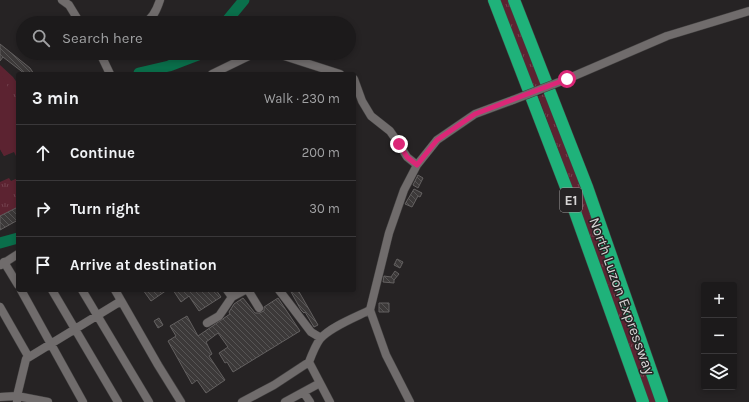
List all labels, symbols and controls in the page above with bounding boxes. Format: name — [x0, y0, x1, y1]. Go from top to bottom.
search box — [16, 16, 356, 60]
icon: search — [30, 27, 52, 49]
text: Search here — [62, 29, 143, 47]
route start — [558, 70, 576, 88]
text: 3 min — [32, 88, 79, 108]
text: Walk · 230 m — [264, 91, 340, 106]
route end — [390, 135, 408, 153]
icon: ahead — [32, 142, 54, 164]
text: Continue — [70, 144, 135, 162]
text: 200 m — [302, 145, 340, 160]
road number: E1 — [560, 188, 582, 212]
icon: right — [32, 198, 54, 220]
text: Turn right — [70, 200, 140, 218]
text: 30 m — [309, 201, 340, 216]
street label: North Luzon Expressway — [585, 215, 659, 377]
icon: arrive — [32, 254, 54, 276]
text: Arrive at destination — [70, 256, 217, 274]
map controls — [701, 282, 737, 390]
button: + — [701, 282, 737, 318]
button: − — [701, 318, 737, 354]
button: layers — [701, 354, 737, 390]

